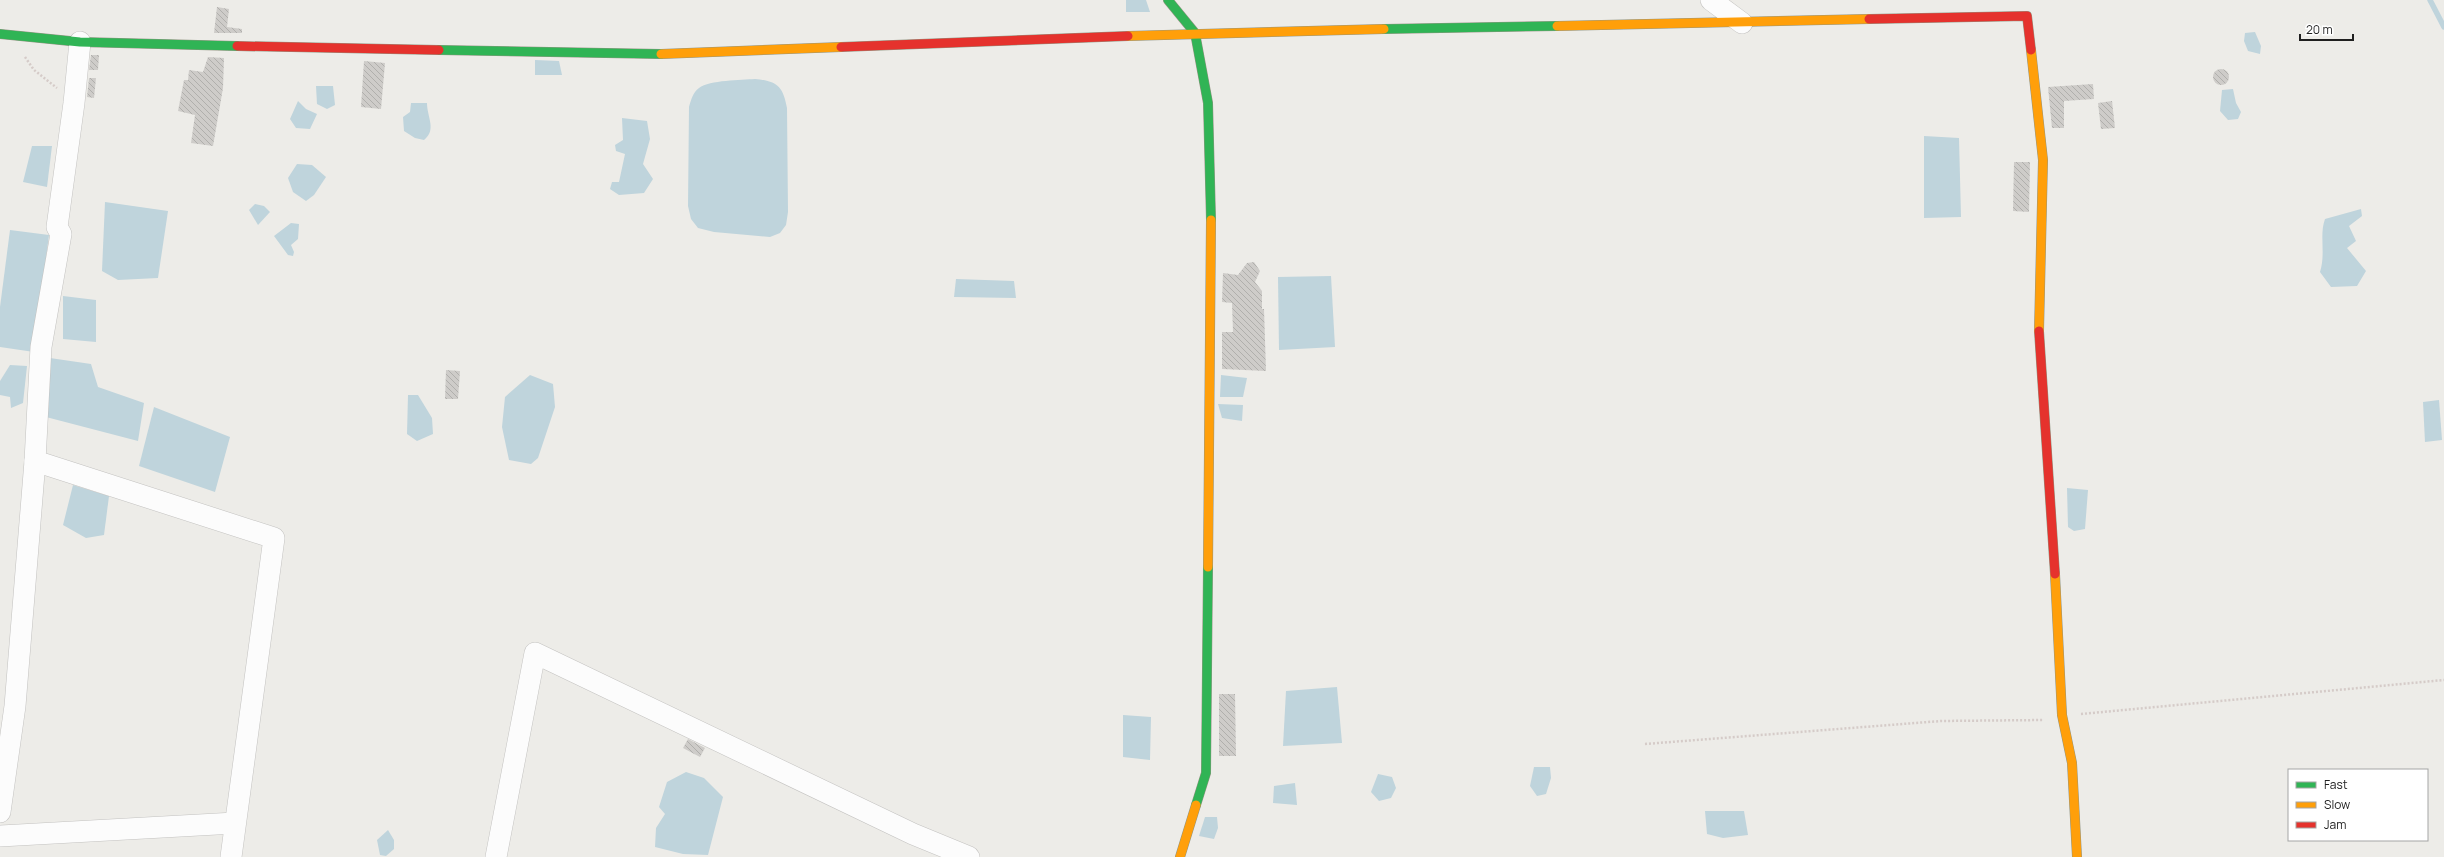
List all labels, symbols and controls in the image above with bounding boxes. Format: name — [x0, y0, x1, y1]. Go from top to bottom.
scale bar — [2300, 16, 2353, 42]
text: 20 m — [2306, 21, 2333, 38]
legend — [2288, 769, 2428, 841]
text: Fast — [2324, 776, 2348, 793]
text: Slow — [2324, 796, 2350, 813]
text: Jam — [2324, 816, 2346, 833]

